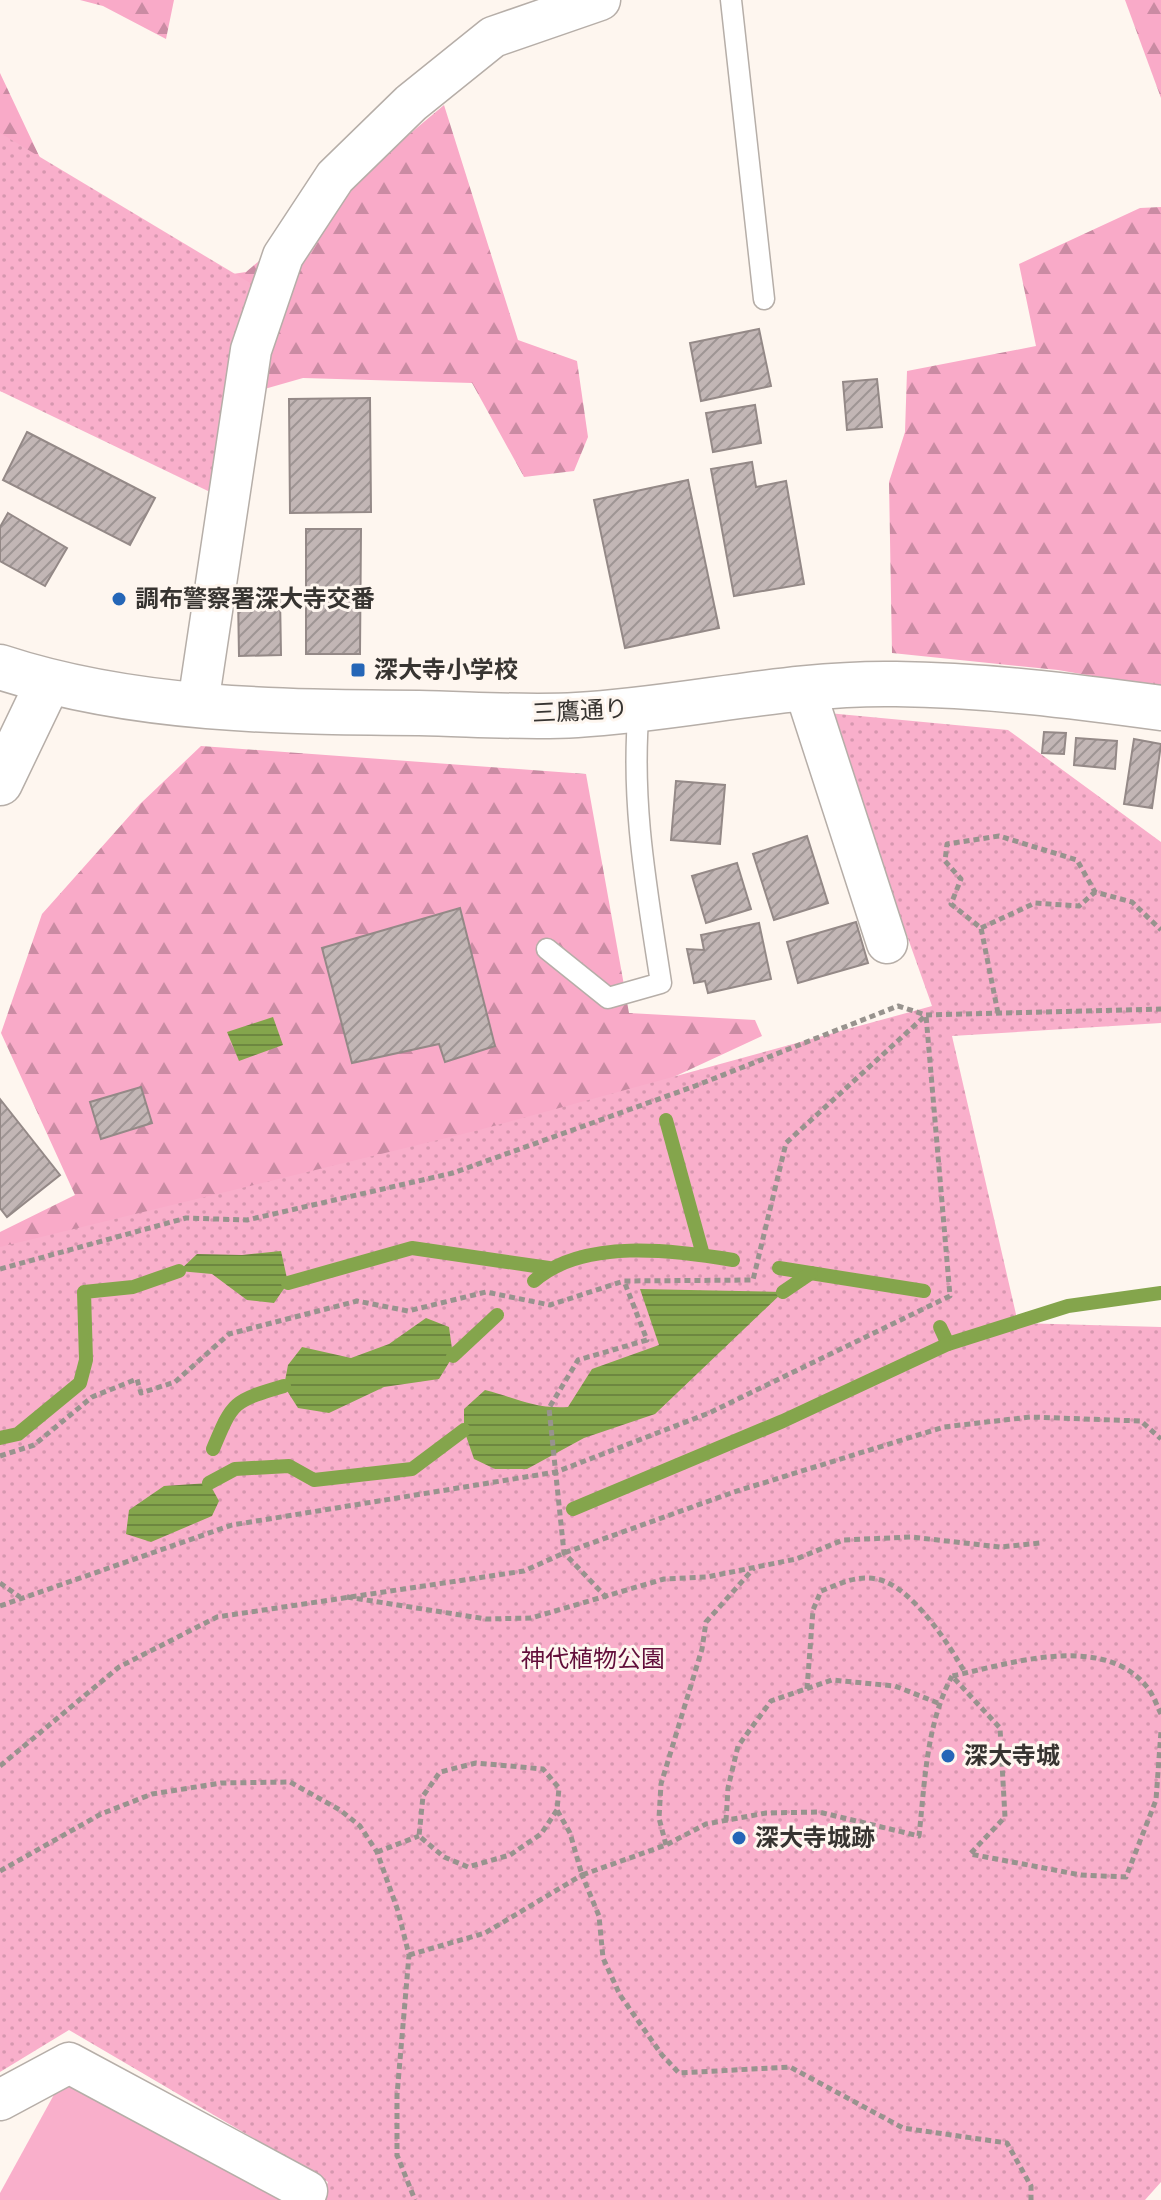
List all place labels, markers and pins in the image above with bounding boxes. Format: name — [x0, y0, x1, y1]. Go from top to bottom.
place label: 調布警察署深大寺交番 — [135, 585, 375, 613]
marker: 調布警察署深大寺交番 — [110, 590, 128, 608]
place label: 深大寺小学校 — [374, 656, 518, 684]
marker: 深大寺小学校 — [349, 661, 367, 679]
place label: 深大寺城 — [964, 1742, 1060, 1770]
marker: 深大寺城 — [939, 1747, 957, 1765]
place label: 深大寺城跡 — [755, 1824, 875, 1852]
marker: 深大寺城跡 — [730, 1829, 748, 1847]

